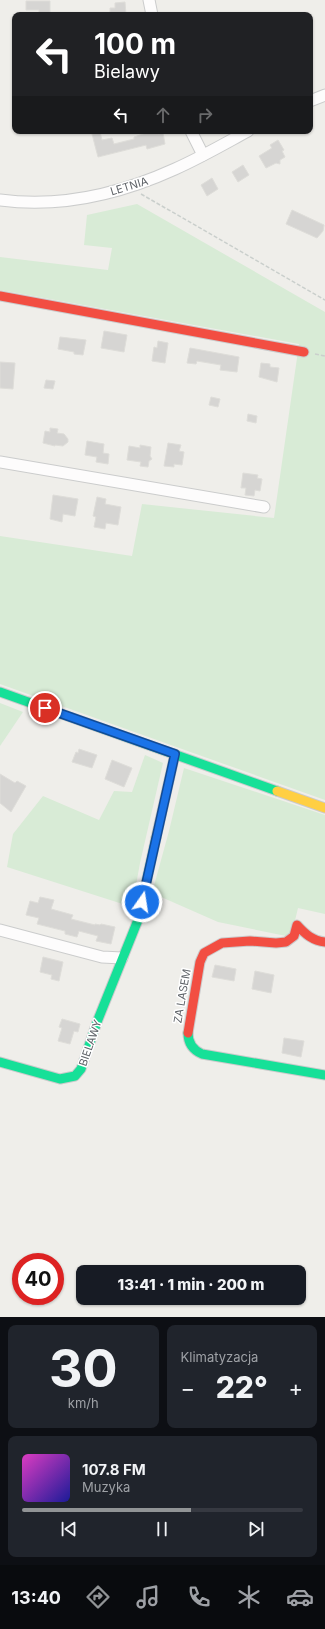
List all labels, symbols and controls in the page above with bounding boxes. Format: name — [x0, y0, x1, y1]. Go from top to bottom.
text: 100 m — [94, 27, 176, 61]
icon: left — [28, 28, 80, 80]
text: Bielawy — [94, 61, 160, 82]
icon: left — [110, 104, 132, 126]
icon: ahead — [152, 104, 174, 126]
icon: right — [194, 104, 216, 126]
street label: LETNIA — [108, 174, 150, 198]
pin — [28, 691, 62, 725]
icon: arrive — [34, 697, 56, 719]
position arrow — [121, 881, 163, 923]
street label: ZA LASEM — [170, 968, 194, 1024]
street label: BIELAWY — [76, 1017, 105, 1068]
speed limit sign: 40 — [12, 1253, 64, 1305]
text: 13:41 · 1 min · 200 m — [118, 1275, 264, 1294]
text: 30 — [49, 1337, 118, 1400]
text: Klimatyzacja — [181, 1349, 258, 1365]
text: 22° — [216, 1369, 268, 1405]
text: − — [181, 1375, 195, 1401]
text: + — [288, 1375, 303, 1401]
text: km/h — [68, 1395, 99, 1411]
text: 107.8 FM — [82, 1460, 146, 1479]
text: Muzyka — [82, 1479, 130, 1495]
icon: previous — [58, 1518, 80, 1540]
icon: pause — [151, 1518, 173, 1540]
icon: next — [245, 1518, 267, 1540]
icon: directions — [84, 1583, 112, 1611]
icon: music — [134, 1583, 162, 1611]
icon: phone — [185, 1583, 213, 1611]
icon: climate — [235, 1583, 263, 1611]
icon: car — [286, 1583, 314, 1611]
text: 13:40 — [11, 1587, 61, 1608]

